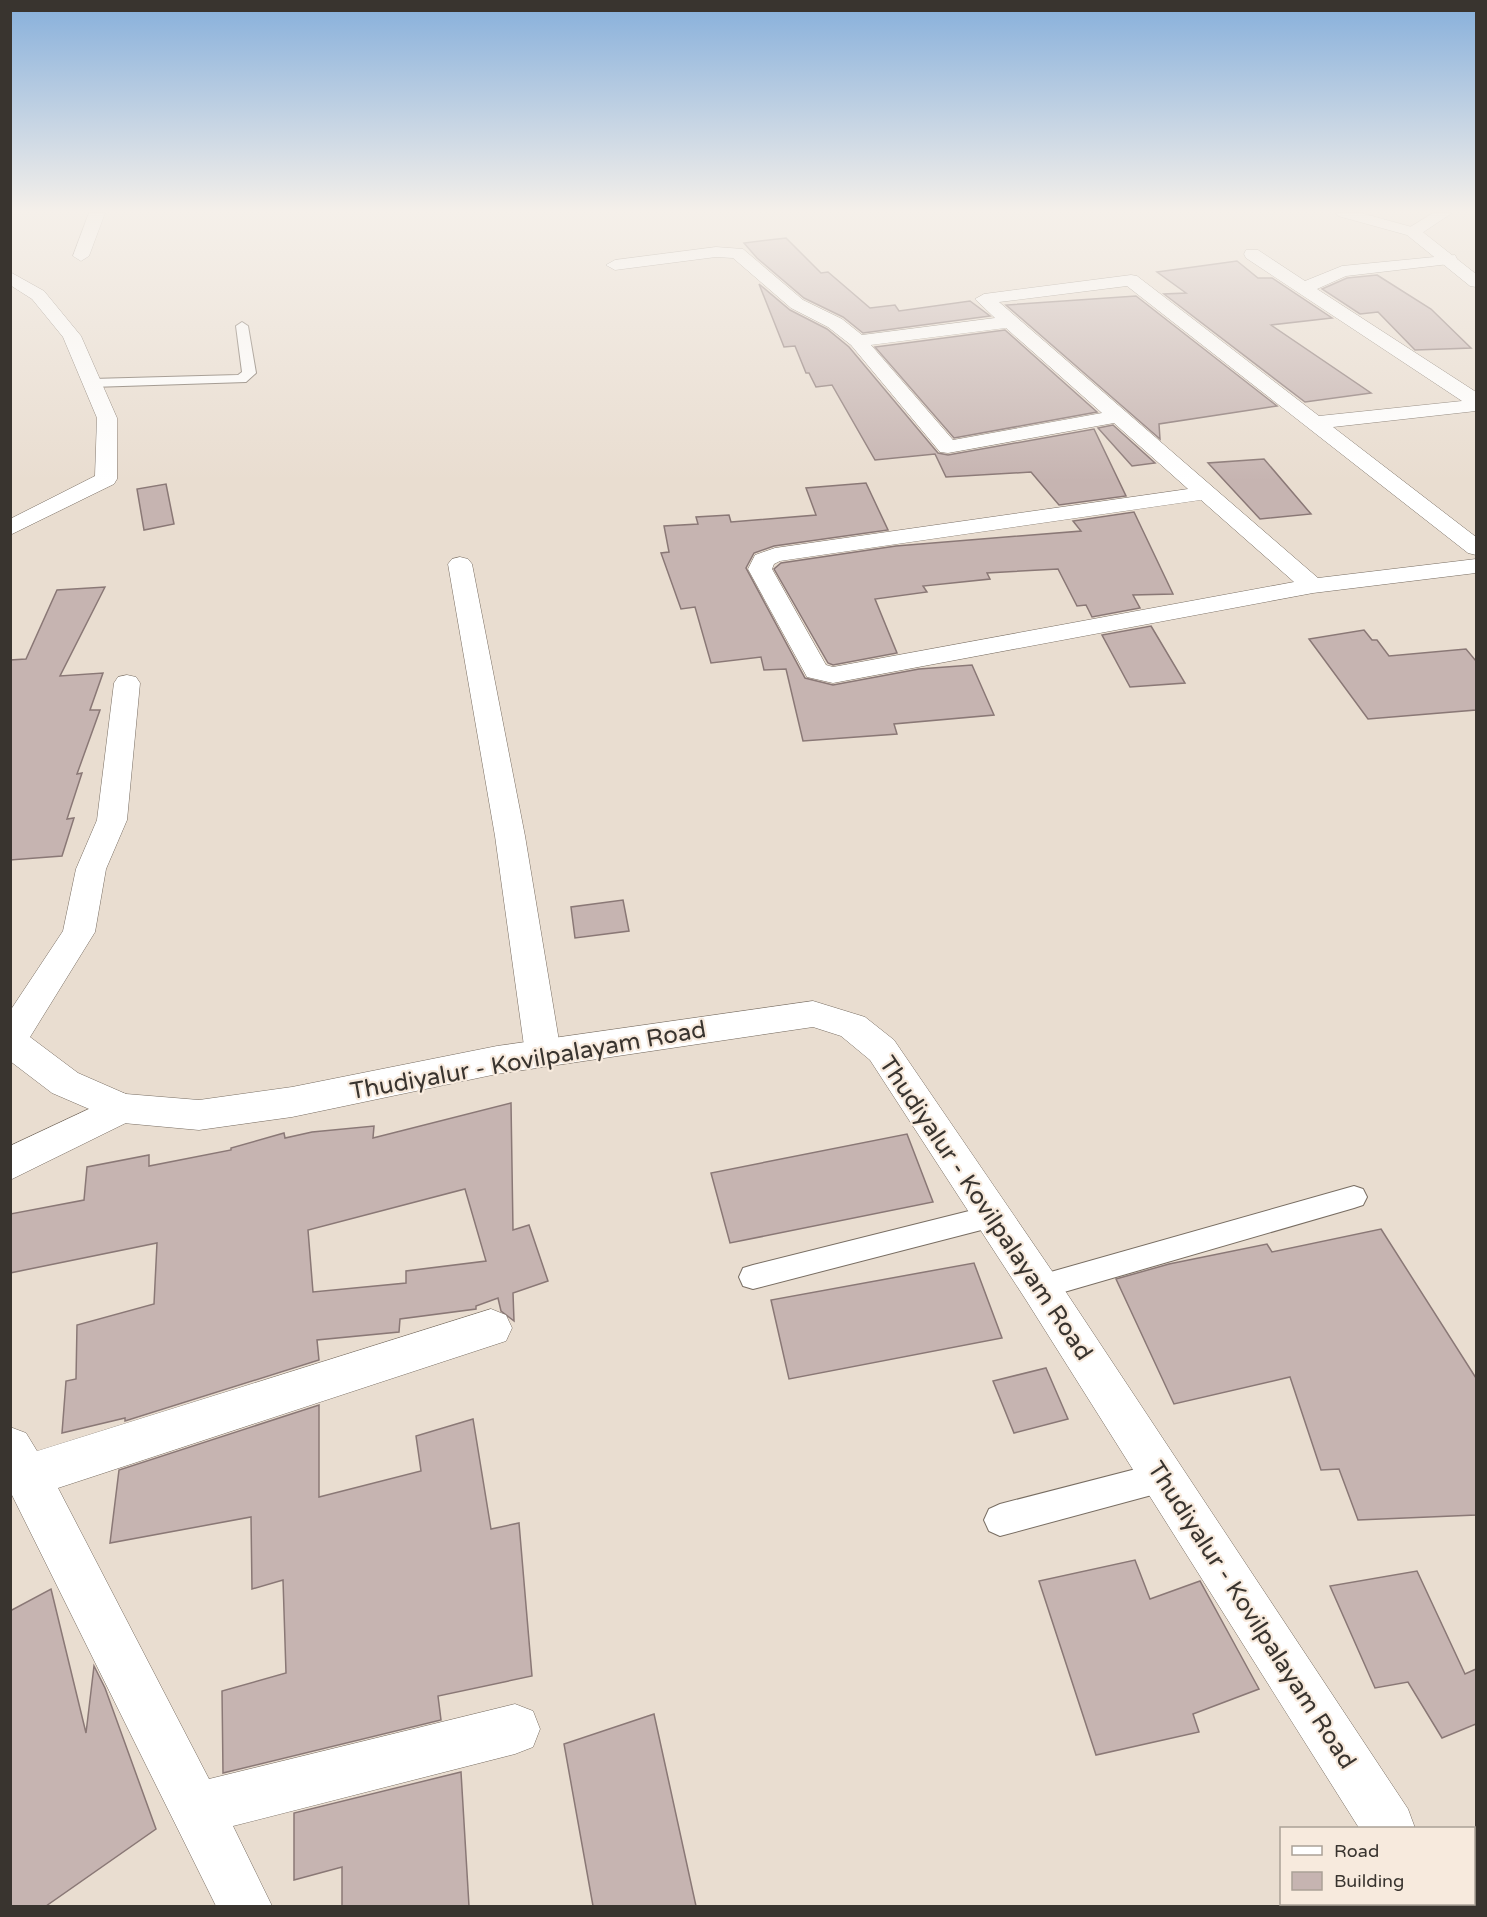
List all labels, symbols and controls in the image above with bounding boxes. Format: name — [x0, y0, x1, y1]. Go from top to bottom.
street label: Thudiyalur - Kovilpalayam Road — [348, 1015, 708, 1106]
street label: Thudiyalur - Kovilpalayam Road — [873, 1051, 1099, 1366]
street label: Thudiyalur - Kovilpalayam Road — [1141, 1456, 1362, 1775]
legend — [1280, 1827, 1475, 1905]
text: Road — [1334, 1840, 1379, 1862]
text: Building — [1334, 1870, 1404, 1892]

